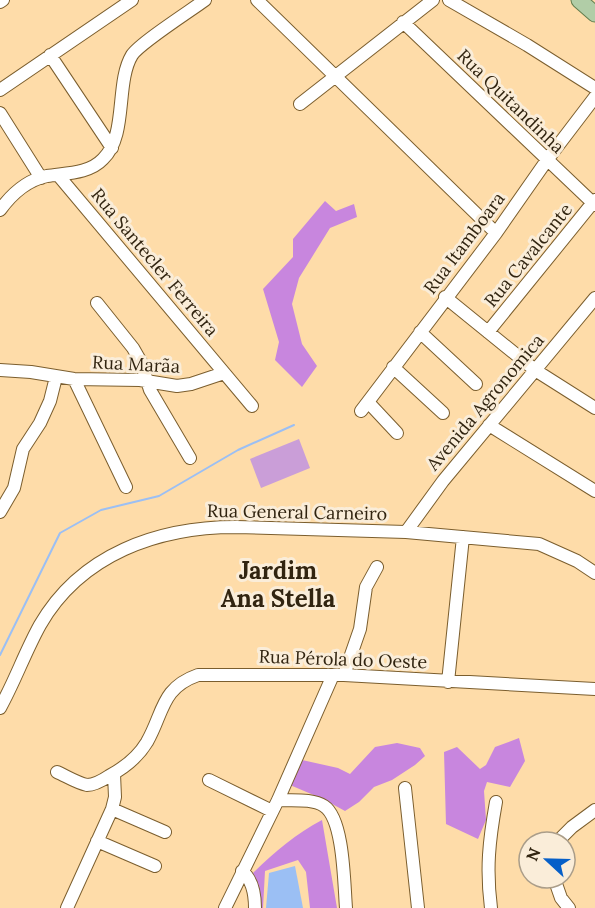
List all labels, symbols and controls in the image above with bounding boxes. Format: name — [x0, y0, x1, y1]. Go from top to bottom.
street label: Rua Quitandinha — [452, 44, 570, 158]
street label: Rua Santecler Ferreira — [86, 183, 224, 341]
street label: Rua Itamboara — [418, 188, 510, 298]
street label: Rua Cavalcante — [479, 198, 577, 312]
street label: Avenida Agronomica — [420, 329, 549, 476]
street label: Rua Marãa — [91, 350, 181, 378]
street label: Rua General Carneiro — [207, 499, 387, 525]
district label: Jardim Ana Stella — [221, 555, 336, 614]
street label: Rua Pérola do Oeste — [258, 645, 428, 673]
north arrow — [517, 830, 577, 890]
text: N — [522, 845, 545, 864]

